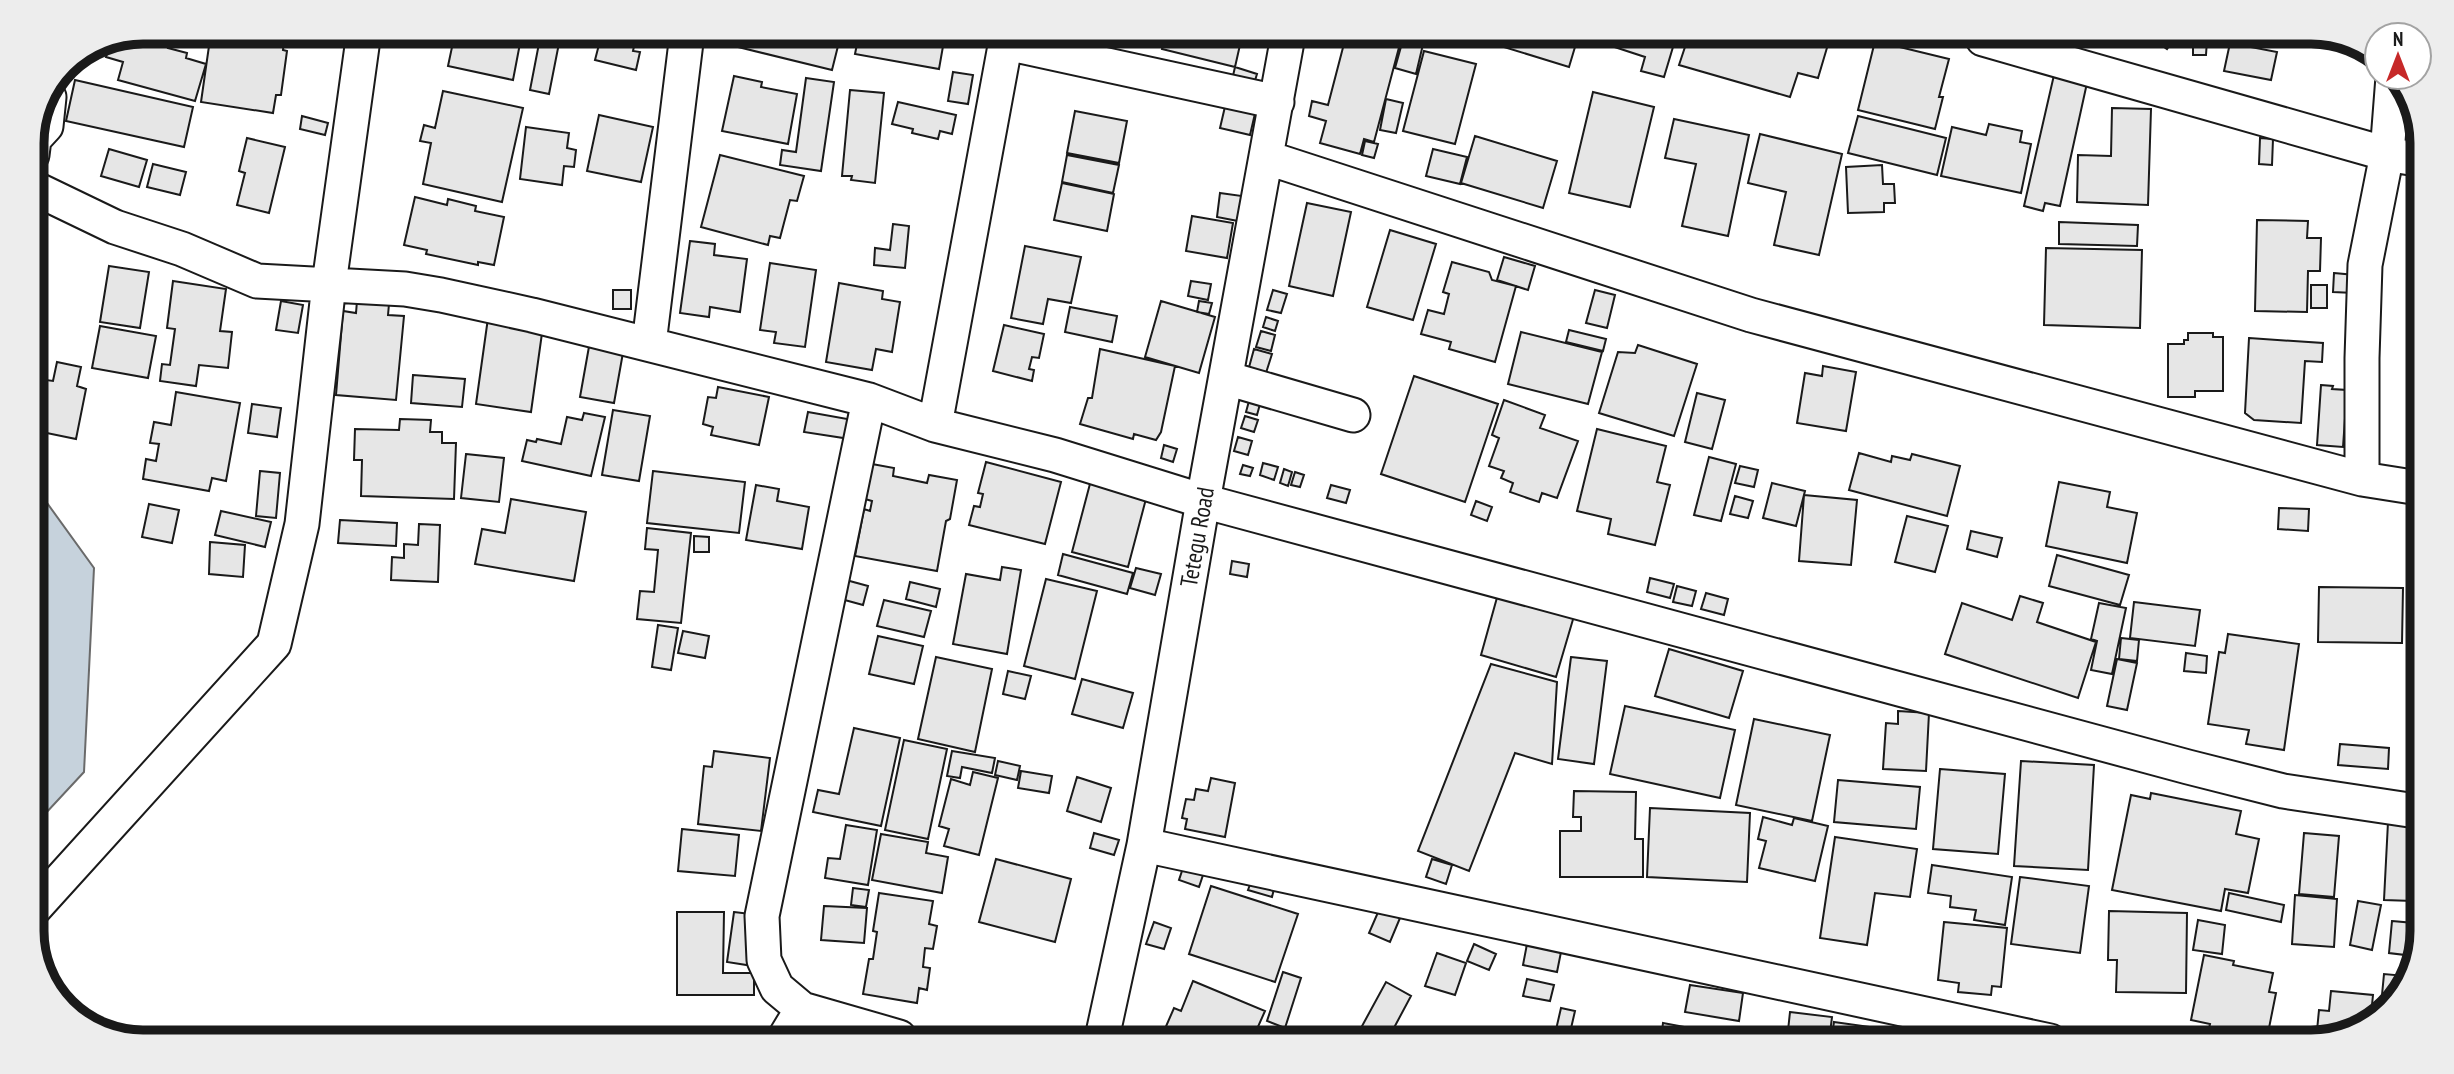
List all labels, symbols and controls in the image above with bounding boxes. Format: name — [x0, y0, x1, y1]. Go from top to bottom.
north arrow — [2363, 21, 2433, 91]
text: N — [2393, 27, 2403, 51]
street label: Tetegu Road — [1173, 485, 1221, 589]

